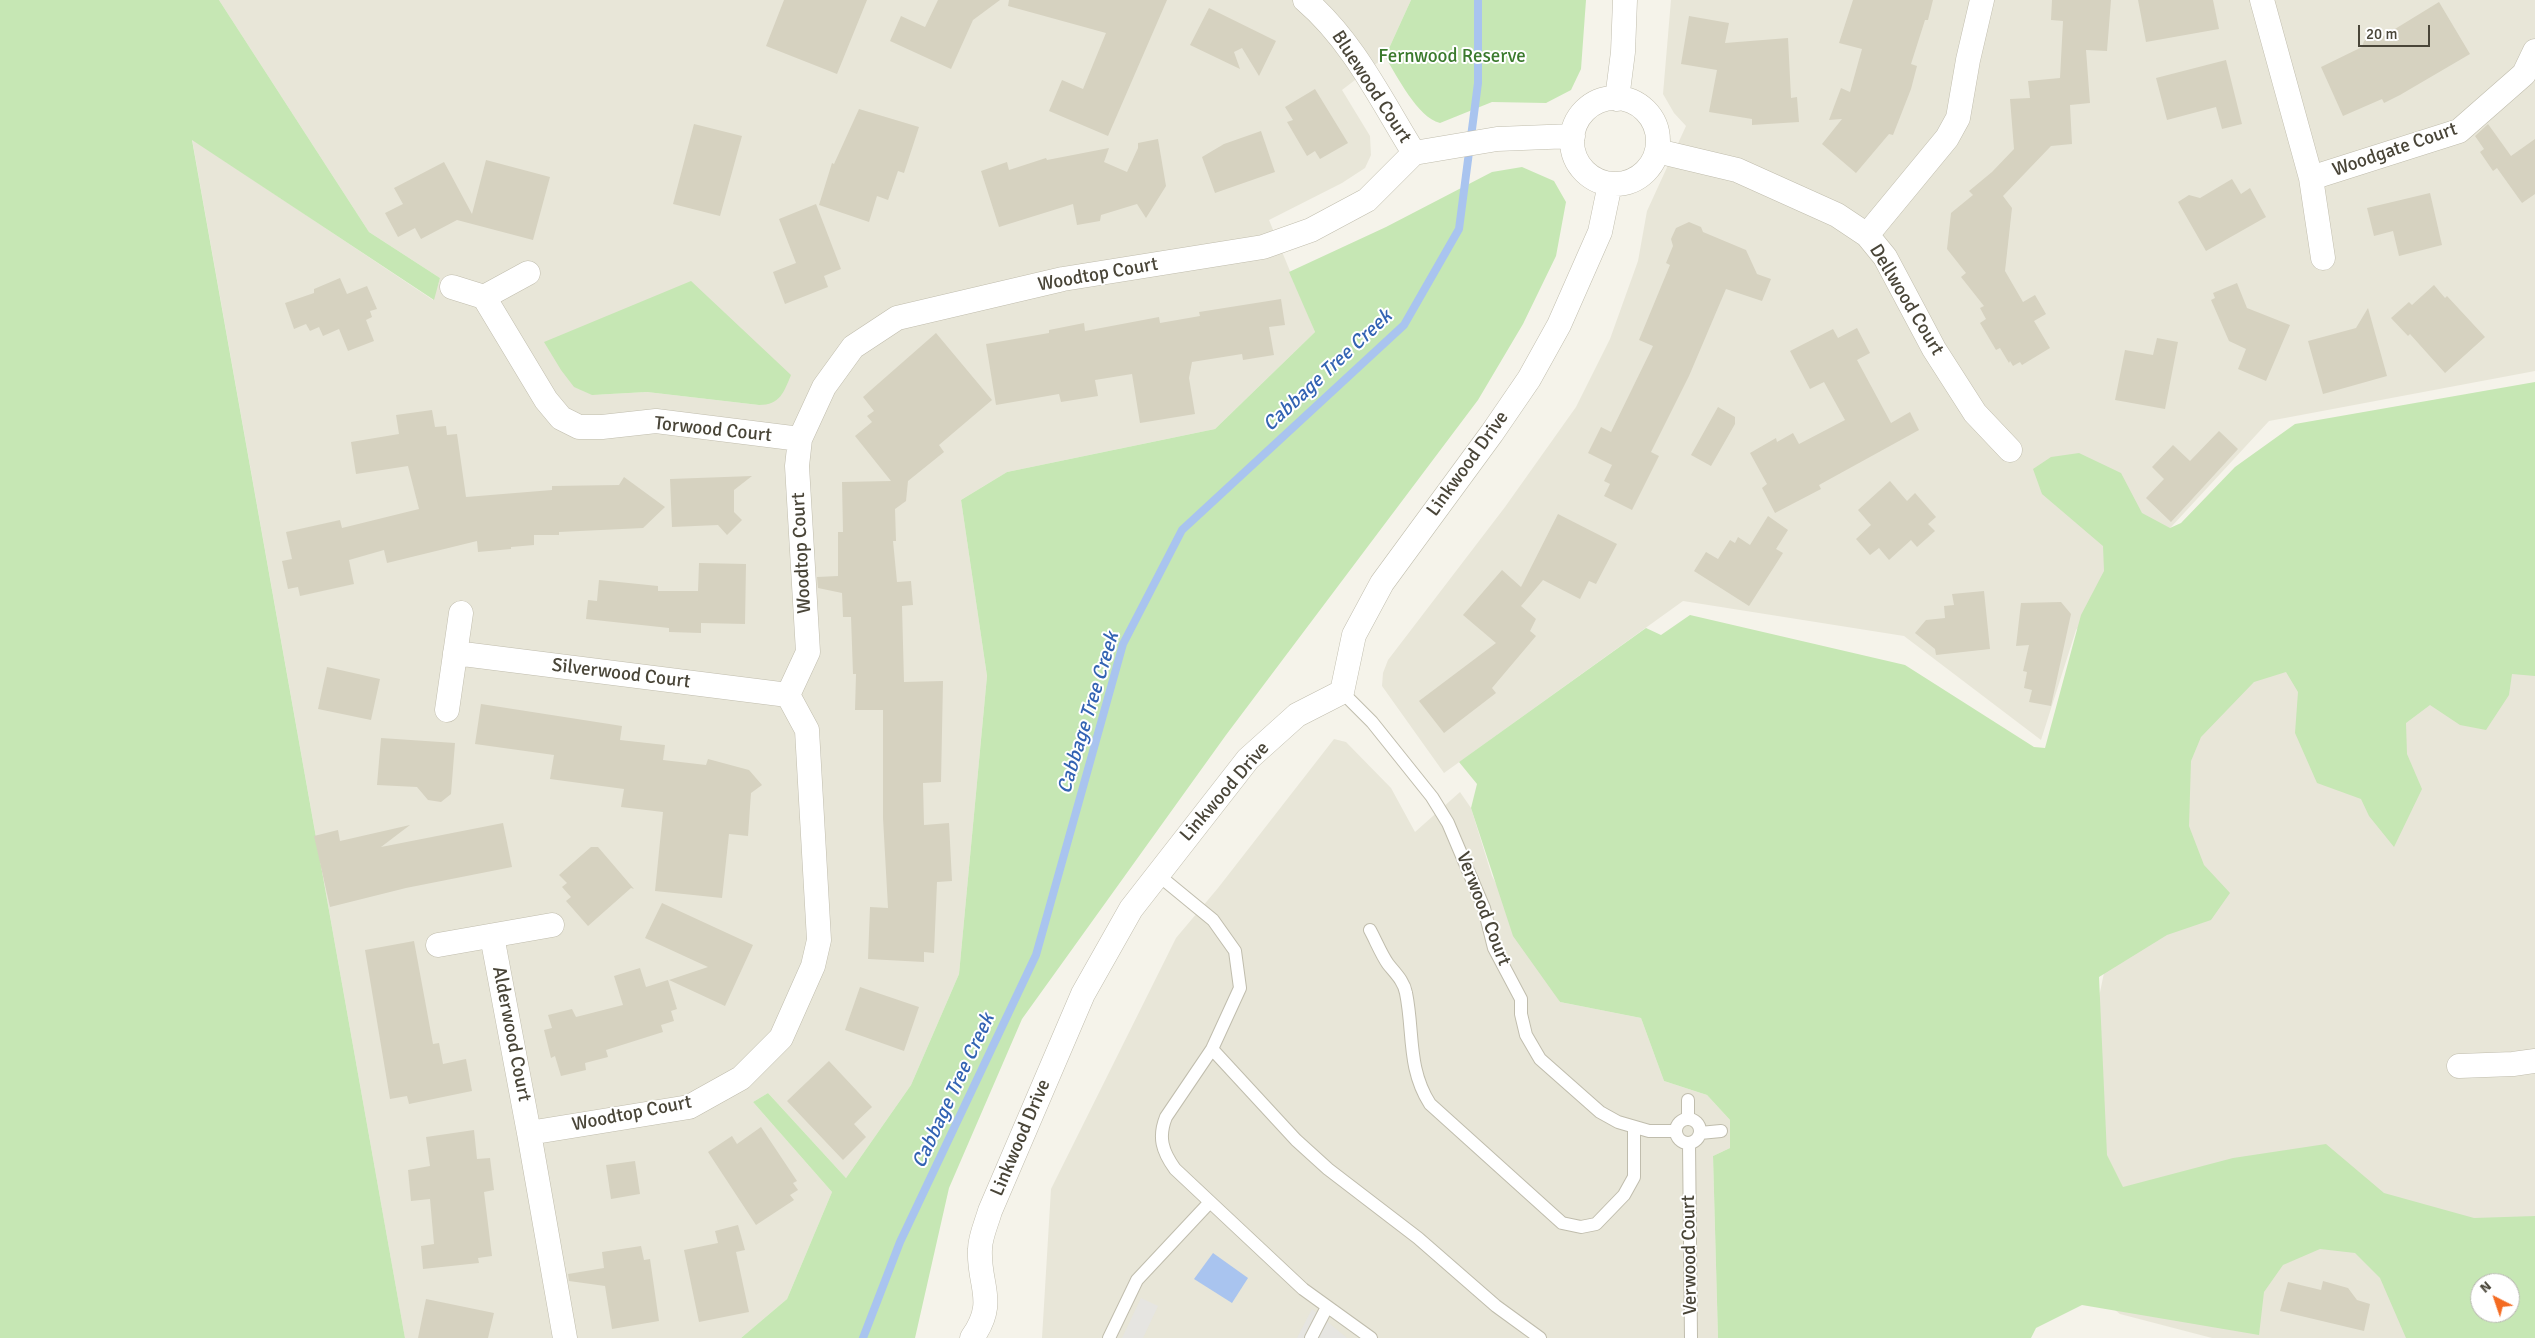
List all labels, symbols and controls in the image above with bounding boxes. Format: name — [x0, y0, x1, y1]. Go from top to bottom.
scale bar — [2360, 15, 2432, 47]
text: 20 m — [2366, 25, 2397, 43]
street label: Bluewood Court — [1326, 26, 1416, 148]
park label: Fernwood Reserve — [1378, 46, 1526, 68]
street label: Woodgate Court — [2330, 118, 2460, 182]
street label: Dellwood Court — [1864, 240, 1948, 360]
street label: Woodtop Court — [1036, 253, 1160, 297]
water label: Cabbage Tree Creek — [1259, 305, 1397, 437]
street label: Linkwood Drive — [1422, 407, 1514, 521]
street label: Torwood Court — [653, 412, 773, 448]
street label: Woodtop Court — [787, 492, 817, 614]
water label: Cabbage Tree Creek — [1053, 629, 1125, 797]
street label: Silverwood Court — [550, 654, 692, 694]
street label: Linkwood Drive — [1176, 738, 1274, 846]
street label: Verwood Court — [1451, 849, 1515, 969]
street label: Alderwood Court — [487, 965, 535, 1103]
water label: Cabbage Tree Creek — [908, 1010, 1000, 1172]
street label: Linkwood Drive — [986, 1076, 1056, 1200]
street label: Woodtop Court — [570, 1091, 694, 1137]
street label: Verwood Court — [1678, 1195, 1702, 1315]
north arrow — [2470, 1273, 2520, 1323]
text: N — [2476, 1277, 2495, 1297]

